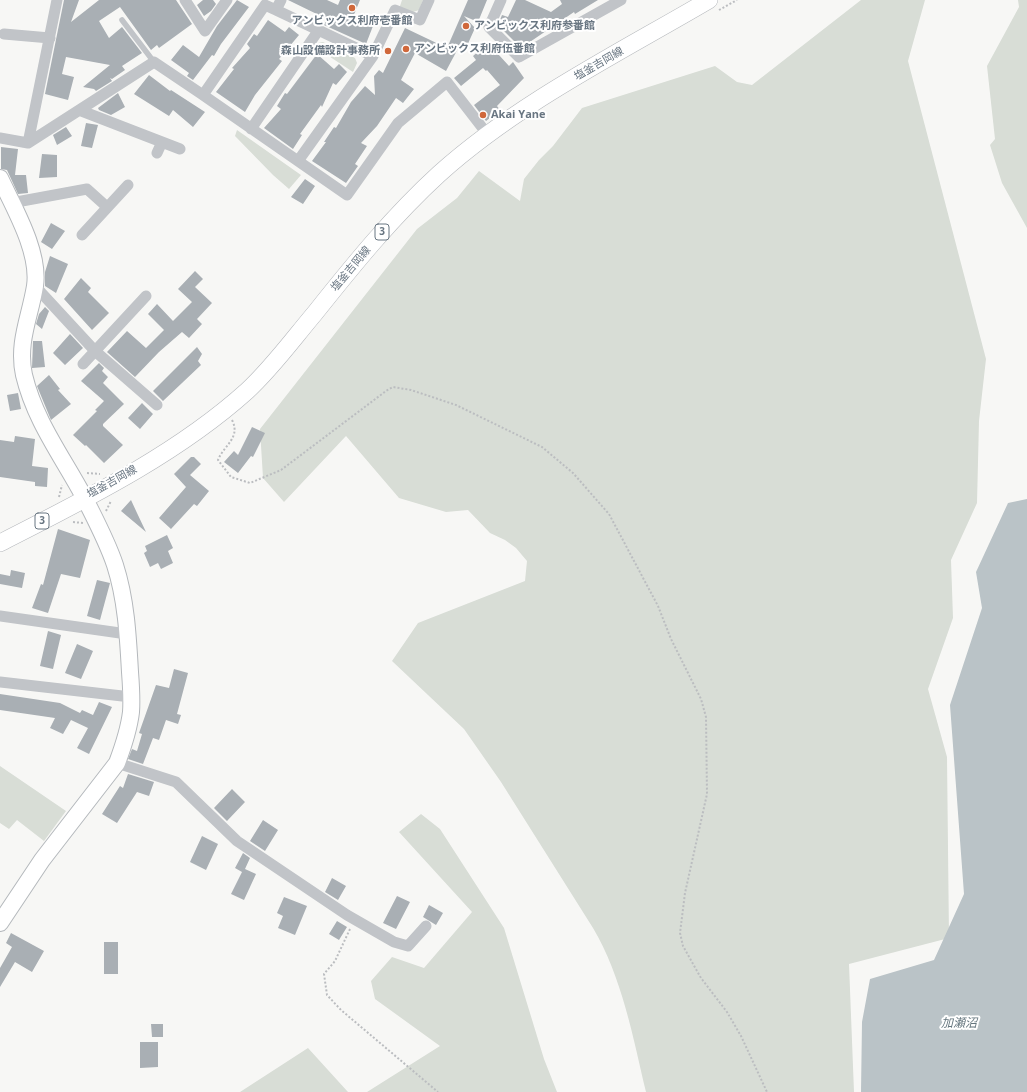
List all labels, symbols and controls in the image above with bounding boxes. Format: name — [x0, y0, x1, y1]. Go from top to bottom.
marker: アンビックス利府壱番館 — [347, 3, 357, 13]
place label: アンビックス利府壱番館 — [292, 14, 412, 28]
place label: アンビックス利府参番館 — [474, 19, 595, 33]
marker: アンビックス利府参番館 — [461, 21, 471, 31]
place label: アンビックス利府伍番館 — [414, 42, 535, 56]
place label: 森山設備設計事務所 — [281, 44, 380, 58]
marker: アンビックス利府伍番館 — [401, 44, 411, 54]
street label: 塩釜吉岡線 — [572, 45, 626, 83]
marker: 森山設備設計事務所 — [383, 46, 393, 56]
place label: Akai Yane — [491, 108, 546, 122]
marker: Akai Yane — [478, 110, 488, 120]
road number: 3 — [375, 224, 389, 240]
street label: 塩釜吉岡線 — [328, 244, 374, 294]
street label: 塩釜吉岡線 — [85, 463, 139, 501]
road number: 3 — [35, 513, 49, 529]
water label: 加瀬沼 — [941, 1017, 977, 1031]

